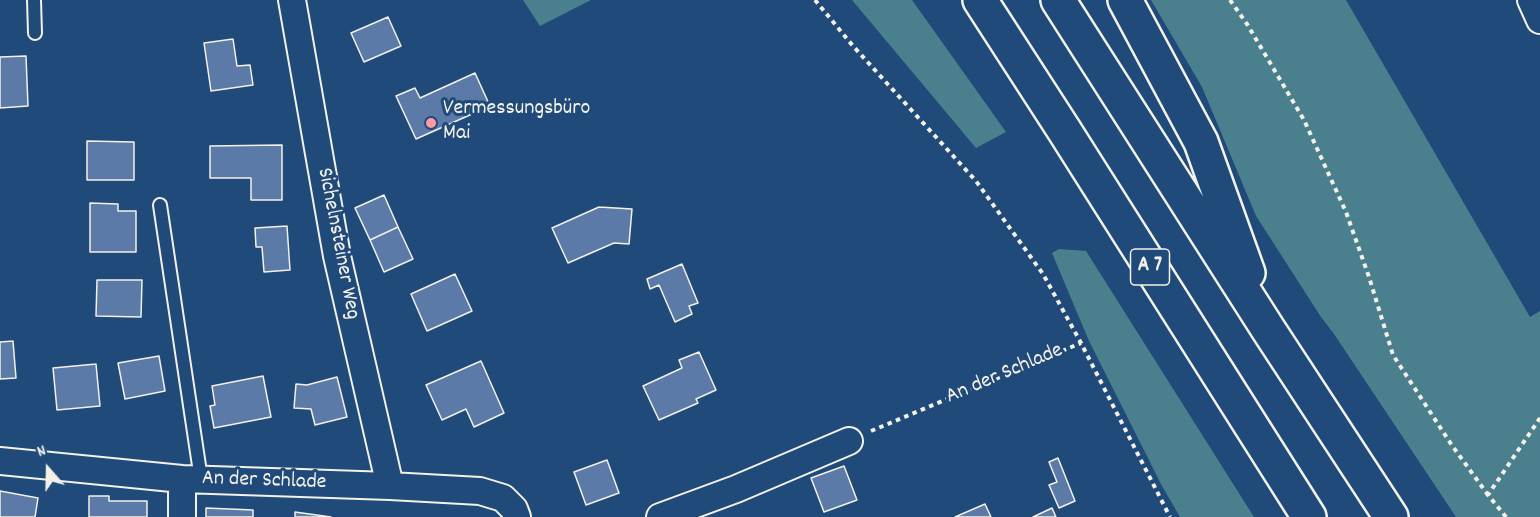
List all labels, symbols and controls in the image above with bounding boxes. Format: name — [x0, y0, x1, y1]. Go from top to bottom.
place label: Vermessungsbüro Mai — [443, 97, 590, 148]
marker: Vermessungsbüro Mai — [424, 116, 438, 130]
street label: Sichelnsteiner Weg — [309, 166, 365, 322]
road number: A 7 — [1130, 249, 1170, 285]
street label: An der Schlade — [943, 339, 1067, 411]
north arrow — [18, 439, 78, 499]
text: N — [34, 439, 49, 464]
street label: An der Schlade — [201, 467, 327, 497]

